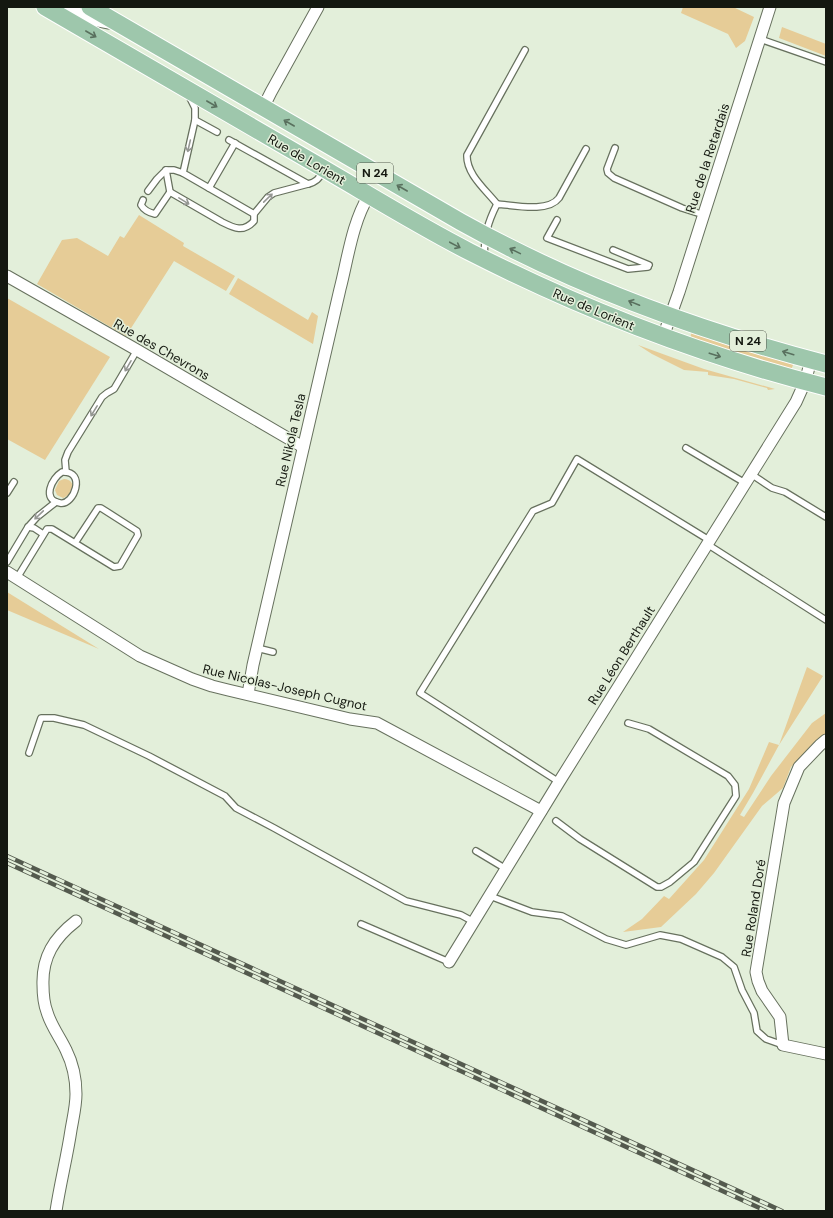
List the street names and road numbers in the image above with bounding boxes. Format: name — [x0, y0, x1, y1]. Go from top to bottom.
street label: Rue de la Retardais — [682, 101, 733, 215]
street label: Rue de Lorient — [265, 130, 349, 189]
road number: N 24 — [357, 163, 393, 183]
street label: Rue de Lorient — [550, 285, 637, 334]
street label: Rue des Chevrons — [110, 315, 213, 384]
road number: N 24 — [730, 331, 766, 351]
street label: Rue Nikola Tesla — [271, 392, 309, 488]
street label: Rue Léon Berthault — [584, 603, 659, 708]
street label: Rue Nicolas-Joseph Cugnot — [201, 660, 369, 715]
street label: Rue Roland Doré — [737, 858, 770, 958]

